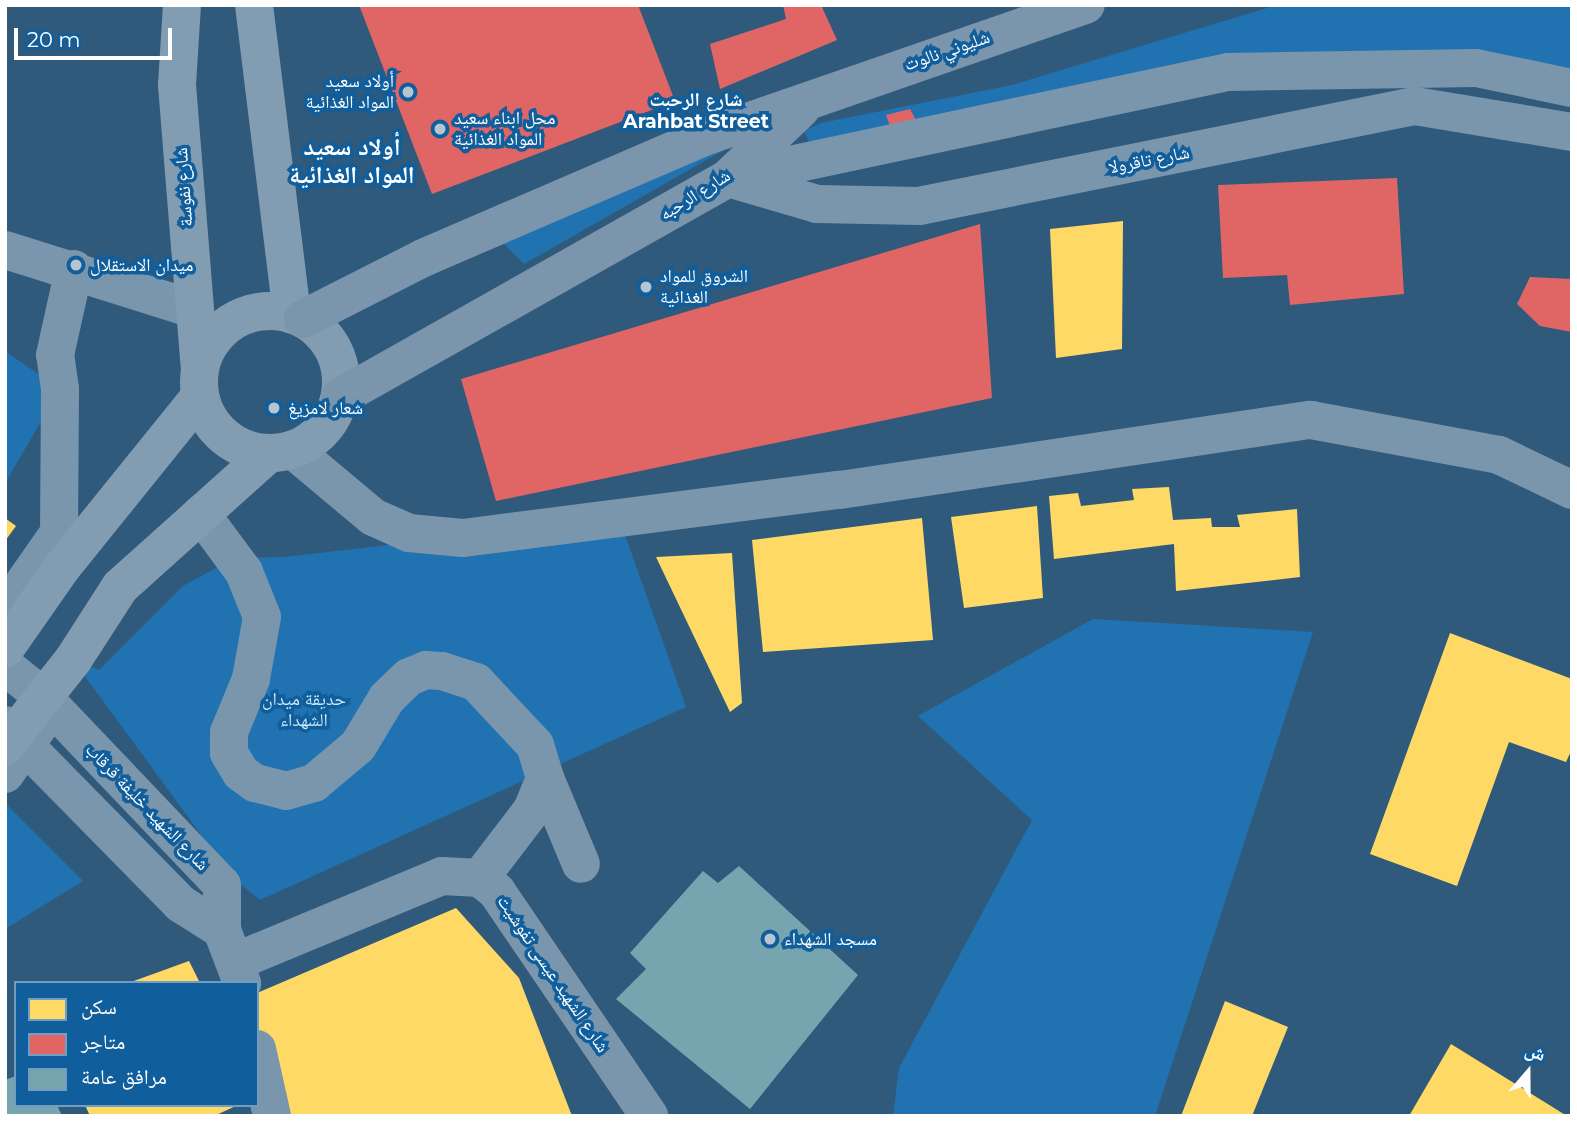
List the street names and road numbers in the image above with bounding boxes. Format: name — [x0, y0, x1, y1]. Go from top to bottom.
street label: شليوني نالوت — [901, 26, 993, 76]
street label: شارع تاقرولا — [1107, 142, 1191, 178]
street label: شارع نفوسة — [170, 147, 198, 227]
street label: شارع الرحبه — [656, 165, 734, 225]
street label: شارع الشهيد خليفة قرقاب — [81, 739, 213, 875]
street label: شارع الشهيد عيسى تفوشيت — [492, 891, 614, 1057]

